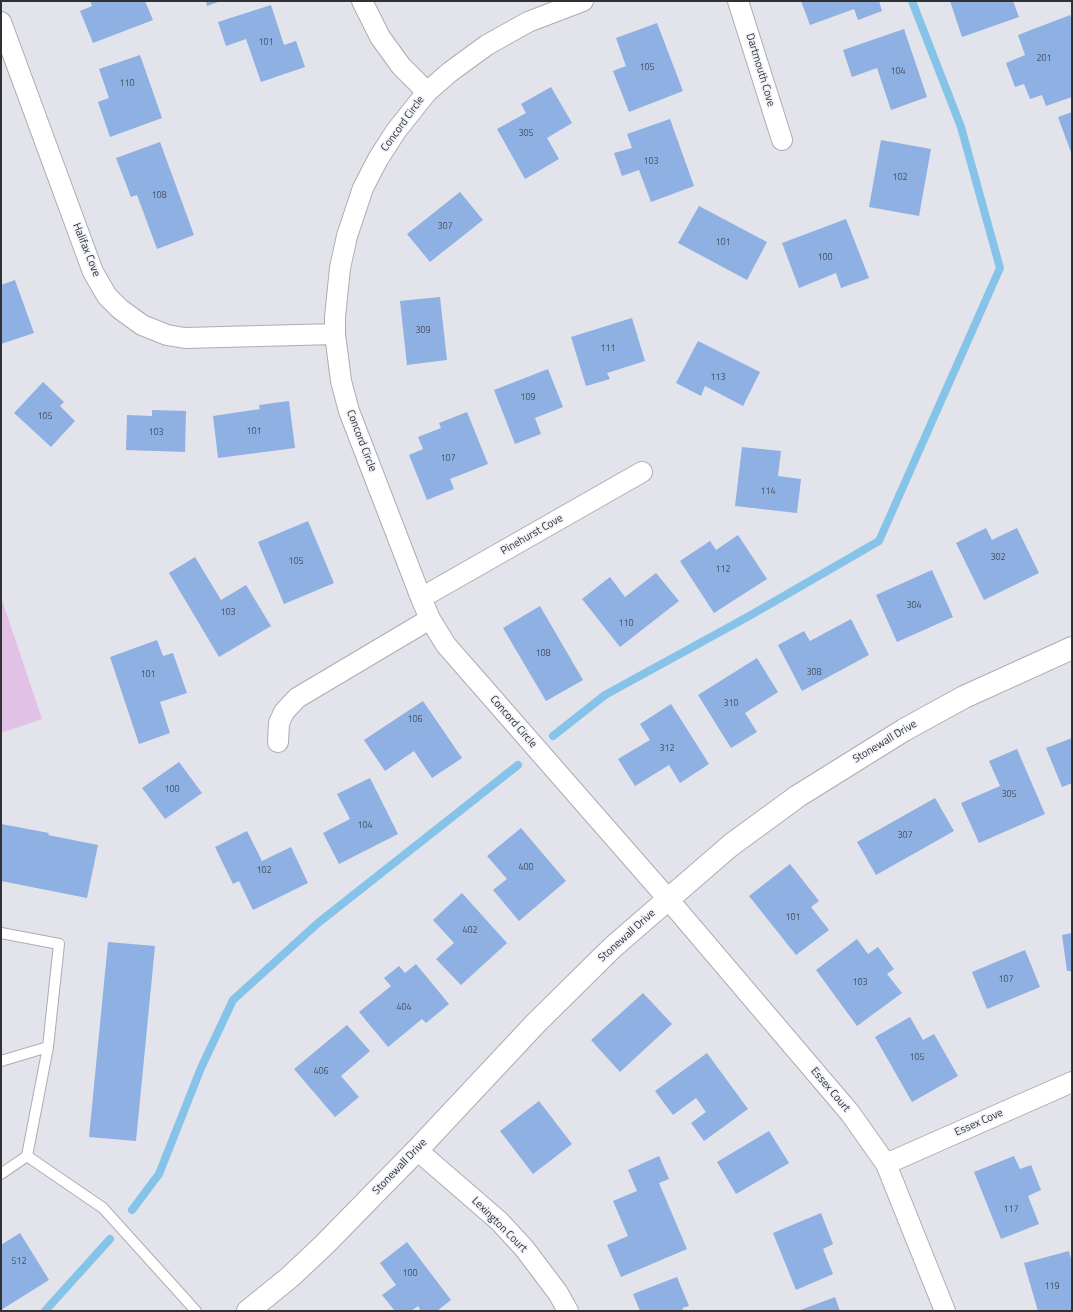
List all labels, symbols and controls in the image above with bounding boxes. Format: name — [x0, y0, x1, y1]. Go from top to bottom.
street label: Dartmouth Cove — [743, 32, 777, 108]
house number: 101 — [258, 38, 274, 48]
house number: 201 — [1036, 54, 1052, 64]
house number: 105 — [639, 63, 655, 73]
house number: 104 — [890, 67, 906, 77]
house number: 110 — [119, 79, 135, 89]
street label: Concord Circle — [379, 94, 427, 154]
house number: 305 — [518, 129, 534, 139]
house number: 103 — [643, 157, 659, 167]
house number: 102 — [892, 173, 908, 183]
house number: 108 — [151, 191, 167, 201]
street label: Halifax Cove — [69, 221, 103, 279]
house number: 307 — [437, 222, 453, 232]
house number: 101 — [715, 238, 731, 248]
house number: 100 — [817, 253, 833, 263]
house number: 309 — [415, 326, 431, 336]
house number: 111 — [600, 344, 616, 354]
house number: 113 — [710, 373, 726, 383]
house number: 109 — [520, 393, 536, 403]
street label: Concord Circle — [343, 408, 379, 474]
house number: 105 — [37, 412, 53, 422]
house number: 101 — [246, 427, 262, 437]
house number: 103 — [148, 428, 164, 438]
house number: 107 — [440, 454, 456, 464]
house number: 114 — [760, 487, 776, 497]
street label: Pinehurst Cove — [499, 512, 565, 558]
house number: 302 — [990, 553, 1006, 563]
house number: 105 — [288, 557, 304, 567]
house number: 112 — [715, 565, 731, 575]
house number: 304 — [906, 601, 922, 611]
house number: 103 — [220, 608, 236, 618]
house number: 110 — [618, 619, 634, 629]
house number: 108 — [535, 649, 551, 659]
house number: 308 — [806, 668, 822, 678]
house number: 101 — [140, 670, 156, 680]
street label: Concord Circle — [487, 693, 539, 751]
house number: 310 — [723, 699, 739, 709]
house number: 106 — [407, 715, 423, 725]
street label: Stonewall Drive — [851, 718, 919, 766]
house number: 312 — [659, 744, 675, 754]
house number: 100 — [164, 785, 180, 795]
house number: 305 — [1001, 790, 1017, 800]
house number: 104 — [357, 821, 373, 831]
house number: 307 — [897, 831, 913, 841]
house number: 400 — [518, 863, 534, 873]
house number: 102 — [256, 866, 272, 876]
street label: Stonewall Drive — [596, 907, 658, 965]
house number: 101 — [785, 913, 801, 923]
house number: 402 — [462, 926, 478, 936]
house number: 107 — [998, 975, 1014, 985]
house number: 103 — [852, 978, 868, 988]
house number: 404 — [396, 1003, 412, 1013]
house number: 105 — [909, 1053, 925, 1063]
street label: Essex Court — [807, 1065, 853, 1115]
house number: 406 — [313, 1067, 329, 1077]
street label: Essex Cove — [953, 1106, 1005, 1140]
street label: Stonewall Drive — [370, 1136, 430, 1198]
street label: Lexington Court — [469, 1195, 529, 1255]
house number: 117 — [1003, 1205, 1019, 1215]
house number: 512 — [11, 1257, 27, 1267]
house number: 100 — [402, 1269, 418, 1279]
house number: 119 — [1044, 1282, 1060, 1292]

